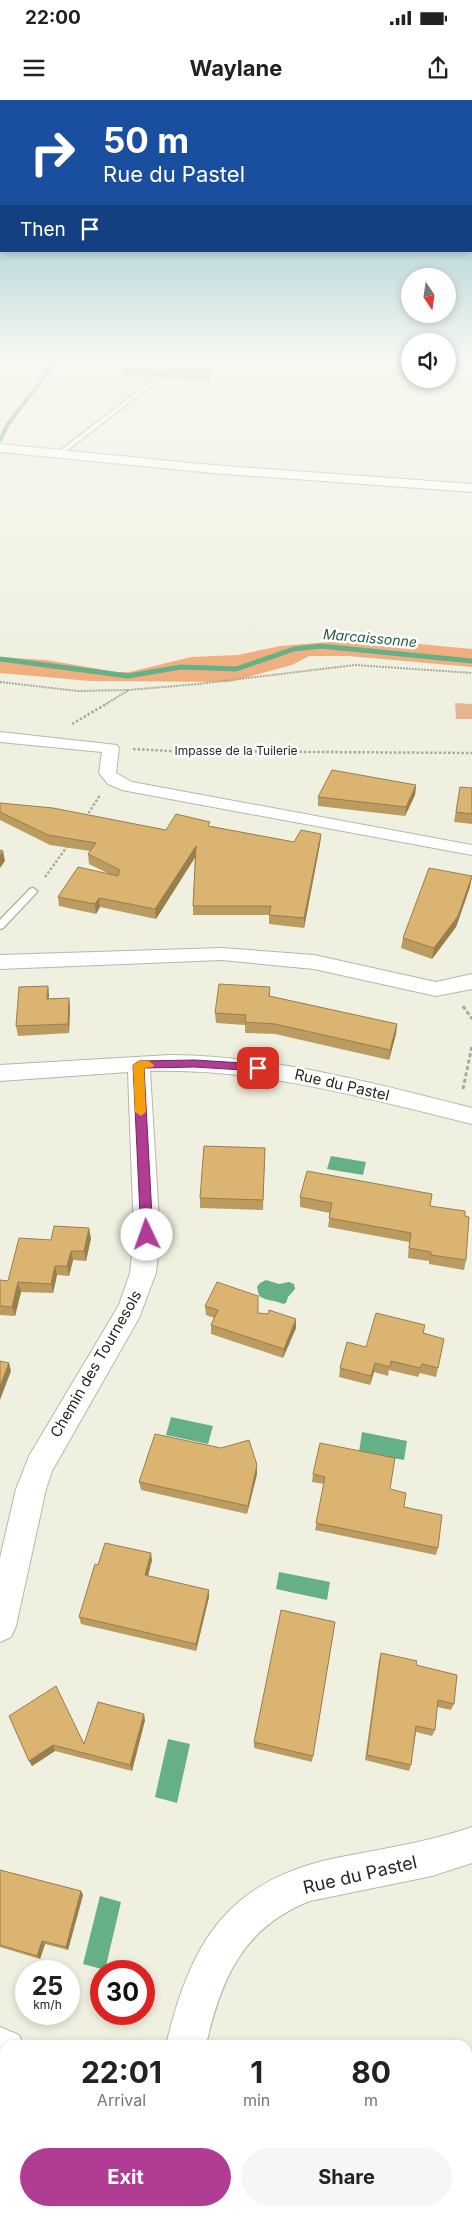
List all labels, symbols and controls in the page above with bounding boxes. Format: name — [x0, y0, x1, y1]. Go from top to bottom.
text: 22:00 — [25, 6, 81, 29]
icon: menu — [20, 54, 48, 82]
icon: share — [424, 54, 452, 82]
text: Waylane — [190, 55, 282, 81]
text: 50 m — [103, 119, 189, 161]
icon: right — [20, 120, 85, 185]
text: Rue du Pastel — [103, 161, 245, 187]
icon: arrive — [76, 215, 104, 243]
text: Then — [20, 218, 66, 241]
north arrow — [401, 268, 456, 322]
map controls — [401, 268, 456, 388]
button: sound — [401, 333, 456, 388]
water label: Marcaissonne — [322, 625, 418, 650]
street label: Impasse de la Tuilerie — [174, 743, 298, 758]
pin — [237, 1047, 279, 1089]
icon: arrive — [244, 1054, 272, 1082]
street label: Rue du Pastel — [293, 1064, 391, 1105]
position arrow — [120, 1208, 172, 1260]
street label: Chemin des Tournesols — [46, 1287, 146, 1441]
street label: Rue du Pastel — [301, 1851, 419, 1898]
speed limit sign: 30 — [90, 1960, 155, 2025]
text: 25 — [32, 1971, 63, 2001]
text: km/h — [33, 1997, 62, 2012]
text: 22:01 — [81, 2054, 162, 2090]
text: 1 — [250, 2054, 263, 2090]
text: 80 — [351, 2054, 391, 2090]
text: Arrival — [97, 2090, 146, 2110]
text: min — [243, 2090, 270, 2110]
text: m — [364, 2090, 378, 2110]
button: Exit — [20, 2148, 231, 2206]
button: Share — [241, 2148, 452, 2206]

